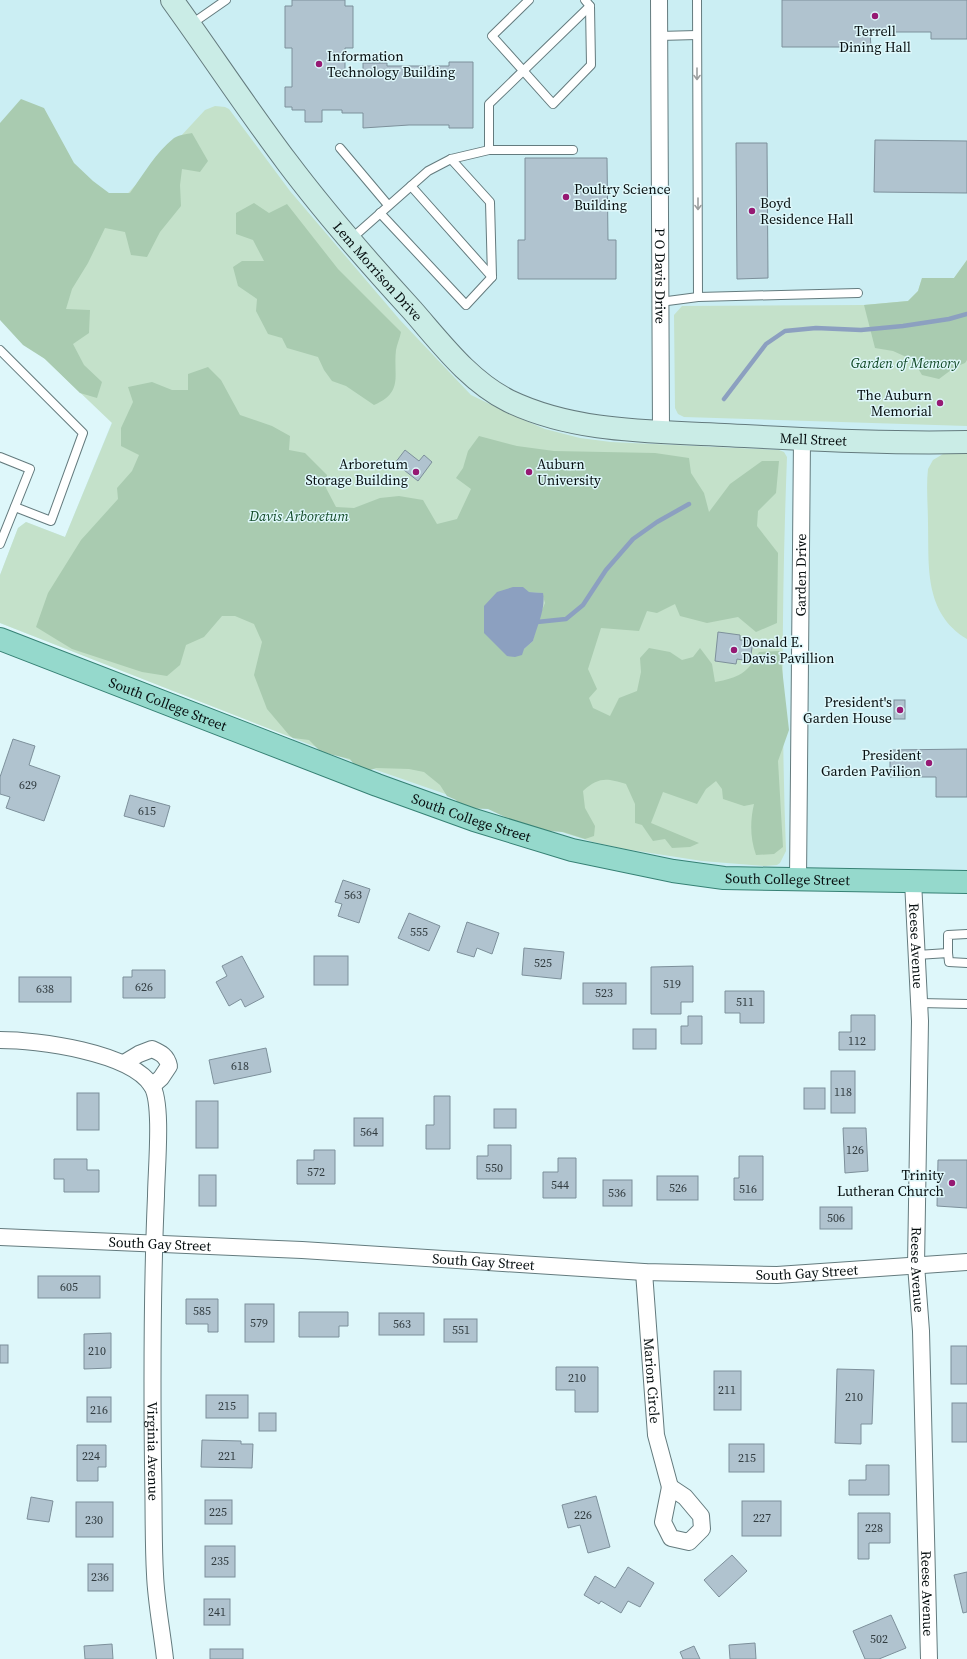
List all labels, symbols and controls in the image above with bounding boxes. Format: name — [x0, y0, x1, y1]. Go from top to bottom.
marker: Terrell Dining Hall — [870, 11, 880, 21]
place label: Terrell Dining Hall — [839, 21, 911, 57]
place label: Information Technology Building — [327, 46, 455, 82]
marker: Information Technology Building — [314, 59, 324, 69]
one-way arrow — [693, 67, 701, 80]
place label: Poultry Science Building — [574, 179, 671, 215]
marker: Poultry Science Building — [561, 192, 571, 202]
place label: Boyd Residence Hall — [760, 193, 853, 229]
one-way arrow — [694, 197, 702, 210]
marker: Boyd Residence Hall — [747, 206, 757, 216]
street label: Lem Morrison Drive — [328, 217, 427, 325]
street label: P O Davis Drive — [650, 228, 671, 324]
park label: Garden of Memory — [851, 353, 960, 373]
place label: The Auburn Memorial — [857, 385, 933, 421]
marker: The Auburn Memorial — [935, 398, 945, 408]
street label: Mell Street — [779, 428, 848, 451]
place label: Arboretum Storage Building — [306, 454, 408, 490]
place label: Auburn University — [537, 454, 602, 490]
marker: Arboretum Storage Building — [411, 467, 421, 477]
marker: Auburn University — [524, 467, 534, 477]
park label: Davis Arboretum — [248, 506, 349, 526]
street label: Garden Drive — [790, 533, 811, 617]
place label: Donald E. Davis Pavillion — [742, 632, 835, 668]
marker: Donald E. Davis Pavillion — [729, 645, 739, 655]
street label: South College Street — [106, 672, 230, 736]
place label: President's Garden House — [803, 692, 892, 728]
marker: President's Garden House — [895, 705, 905, 715]
place label: President Garden Pavilion — [821, 745, 922, 781]
marker: President Garden Pavilion — [924, 758, 934, 768]
house number: 629 — [19, 777, 37, 793]
street label: South College Street — [409, 788, 534, 847]
house number: 615 — [138, 803, 156, 819]
street label: South College Street — [725, 868, 850, 890]
house number: 563 — [344, 887, 362, 903]
street label: Reese Avenue — [904, 903, 928, 989]
house number: 555 — [410, 924, 428, 940]
house number: 525 — [534, 955, 552, 971]
house number: 519 — [663, 976, 681, 992]
house number: 626 — [135, 979, 153, 995]
house number: 638 — [36, 981, 54, 997]
house number: 523 — [595, 985, 613, 1001]
house number: 511 — [736, 994, 754, 1010]
house number: 112 — [848, 1033, 866, 1049]
house number: 618 — [231, 1058, 249, 1074]
house number: 118 — [834, 1084, 852, 1100]
house number: 564 — [360, 1124, 378, 1140]
house number: 126 — [846, 1142, 864, 1158]
house number: 550 — [485, 1160, 503, 1176]
house number: 572 — [307, 1164, 325, 1180]
place label: Trinity Lutheran Church — [837, 1165, 945, 1201]
house number: 544 — [551, 1177, 569, 1193]
marker: Trinity Lutheran Church — [947, 1178, 957, 1188]
house number: 526 — [669, 1180, 687, 1196]
house number: 516 — [739, 1181, 757, 1197]
house number: 536 — [608, 1185, 626, 1201]
house number: 506 — [827, 1210, 845, 1226]
street label: Reese Avenue — [906, 1227, 930, 1313]
street label: South Gay Street — [108, 1232, 212, 1256]
street label: South Gay Street — [432, 1248, 536, 1275]
street label: South Gay Street — [756, 1259, 859, 1285]
house number: 605 — [60, 1279, 78, 1295]
house number: 585 — [193, 1303, 211, 1319]
house number: 579 — [250, 1315, 268, 1331]
house number: 563 — [393, 1316, 411, 1332]
house number: 551 — [452, 1322, 470, 1338]
street label: Marion Circle — [639, 1337, 665, 1424]
house number: 210 — [88, 1343, 106, 1359]
house number: 210 — [568, 1370, 586, 1386]
house number: 211 — [718, 1382, 736, 1398]
house number: 210 — [845, 1389, 863, 1405]
house number: 215 — [218, 1398, 236, 1414]
street label: Virginia Avenue — [142, 1401, 164, 1501]
house number: 216 — [90, 1402, 108, 1418]
house number: 224 — [82, 1448, 100, 1464]
house number: 221 — [218, 1448, 236, 1464]
house number: 215 — [738, 1450, 756, 1466]
house number: 225 — [209, 1504, 227, 1520]
house number: 226 — [574, 1507, 592, 1523]
house number: 227 — [753, 1510, 771, 1526]
house number: 230 — [85, 1512, 103, 1528]
house number: 228 — [865, 1520, 883, 1536]
street label: Reese Avenue — [916, 1550, 938, 1637]
house number: 235 — [211, 1553, 229, 1569]
house number: 236 — [91, 1569, 109, 1585]
house number: 241 — [208, 1604, 226, 1620]
house number: 502 — [870, 1631, 888, 1647]

